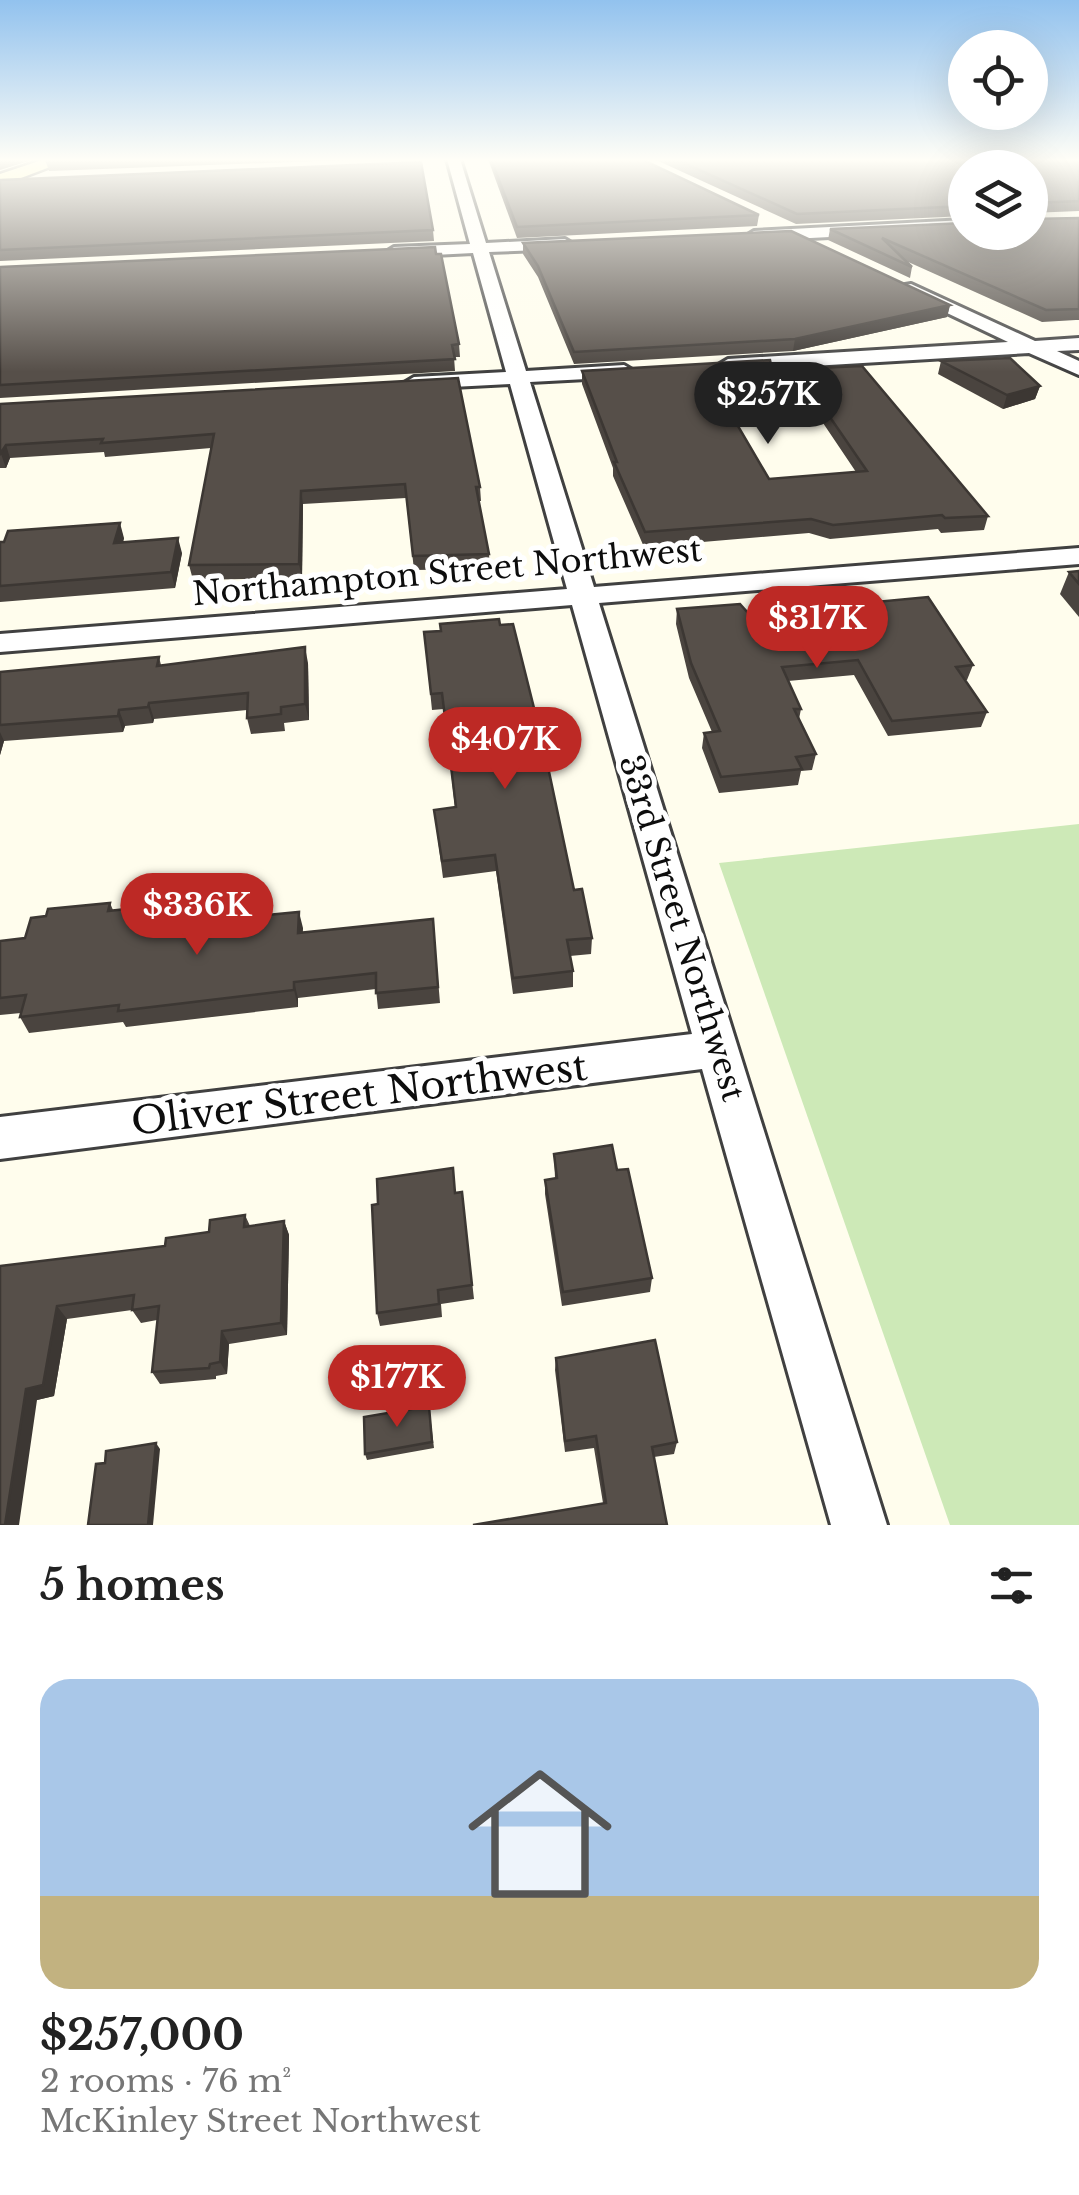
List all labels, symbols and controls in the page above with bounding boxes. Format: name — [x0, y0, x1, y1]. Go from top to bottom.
map controls — [948, 30, 1048, 250]
button: locate — [948, 30, 1048, 130]
button: layers — [948, 150, 1048, 250]
pin: $257K — [698, 362, 838, 447]
text: $257K — [716, 374, 820, 414]
street label: Northampton Street Northwest — [191, 530, 703, 614]
pin: $317K — [747, 586, 887, 671]
text: $317K — [768, 598, 866, 638]
pin: $407K — [435, 707, 575, 792]
text: $407K — [450, 719, 560, 759]
street label: 33rd Street Northwest — [610, 750, 754, 1106]
pin: $336K — [127, 873, 267, 958]
text: $336K — [142, 885, 252, 925]
street label: Oliver Street Northwest — [128, 1043, 590, 1145]
pin: $177K — [327, 1345, 467, 1430]
text: $177K — [350, 1357, 444, 1397]
icon: filters — [984, 1558, 1039, 1613]
text: 5 homes — [40, 1559, 224, 1611]
icon: home — [450, 1744, 630, 1924]
text: $257,000 — [40, 2009, 244, 2061]
text: 2 rooms · 76 m² — [40, 2061, 291, 2101]
text: McKinley Street Northwest — [40, 2101, 481, 2141]

